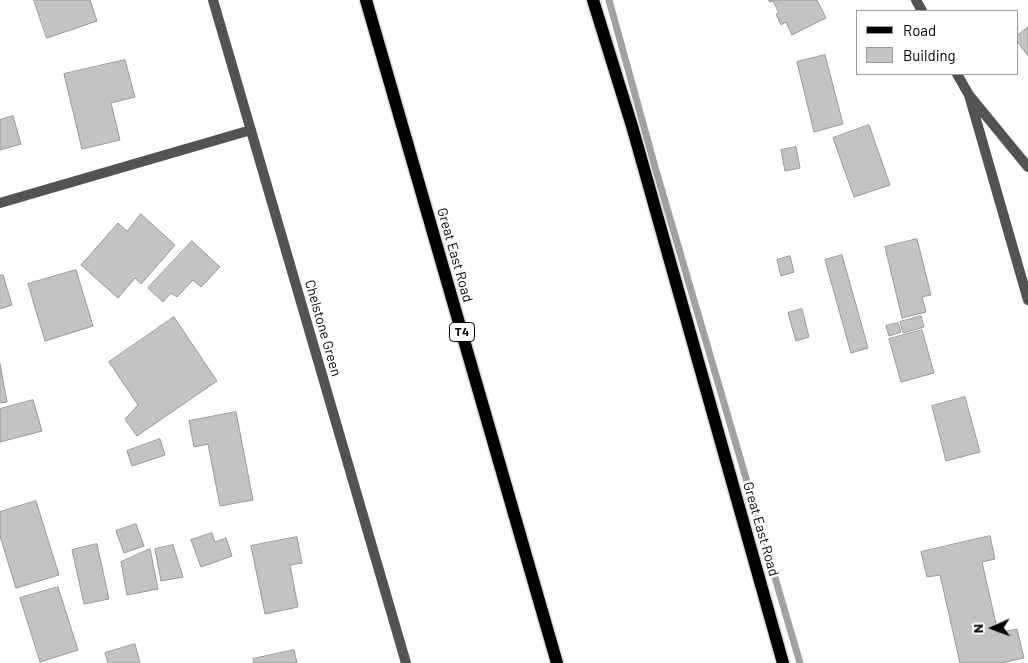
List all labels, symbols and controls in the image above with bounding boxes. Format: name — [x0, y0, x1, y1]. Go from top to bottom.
legend — [856, 10, 1018, 75]
text: Road — [903, 21, 936, 39]
text: Building — [903, 46, 956, 64]
street label: Great East Road — [434, 206, 476, 304]
street label: Chelstone Green — [301, 278, 345, 378]
road number: T4 — [450, 322, 474, 342]
street label: Great East Road — [740, 480, 782, 578]
north arrow — [968, 603, 1018, 653]
text: N — [969, 624, 986, 633]

